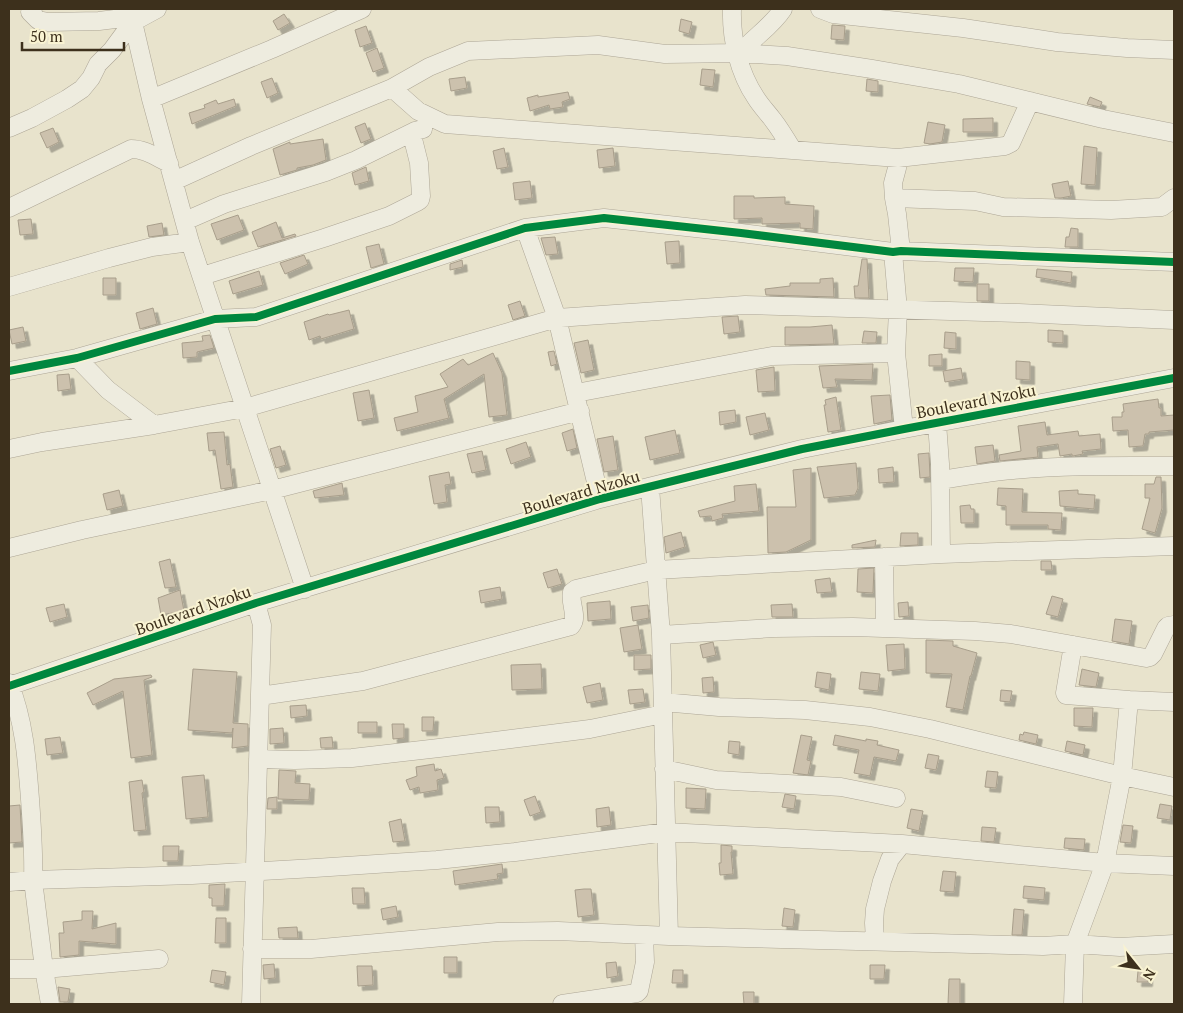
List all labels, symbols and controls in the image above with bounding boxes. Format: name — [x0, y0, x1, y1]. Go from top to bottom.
scale bar — [22, 20, 125, 52]
text: 50 m — [30, 26, 63, 46]
street label: Boulevard Nzoku — [914, 379, 1038, 423]
street label: Boulevard Nzoku — [520, 465, 642, 519]
street label: Boulevard Nzoku — [132, 580, 254, 640]
north arrow — [1113, 943, 1163, 993]
text: N — [1139, 965, 1161, 984]

